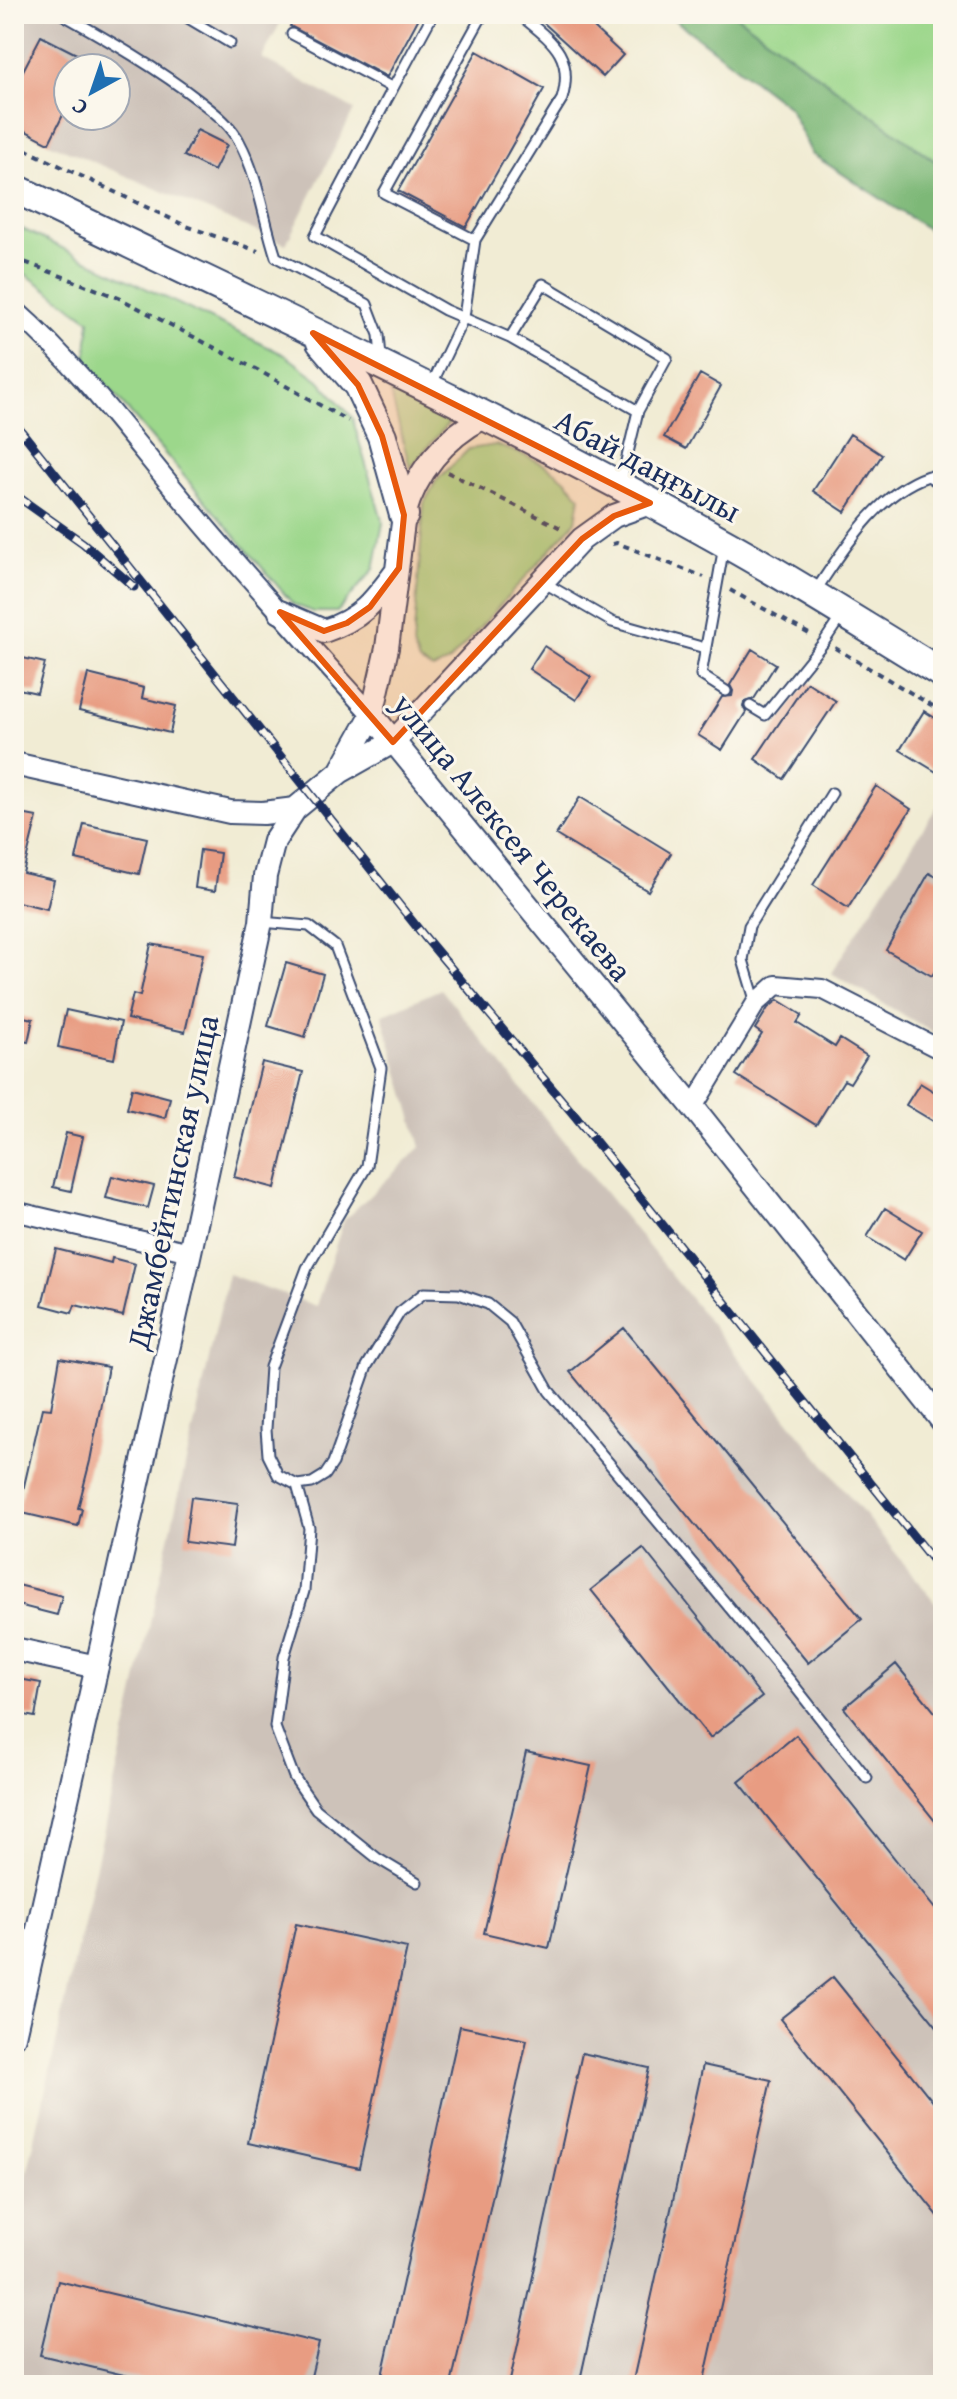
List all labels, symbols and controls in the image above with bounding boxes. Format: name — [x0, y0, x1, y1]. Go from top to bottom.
north arrow — [52, 52, 132, 132]
text: С — [64, 91, 94, 124]
street label: Абай даңғылы — [547, 396, 749, 534]
street label: улица Алексея Черекаева — [381, 682, 645, 992]
street label: Джамбейтинская улица — [113, 1009, 231, 1355]

